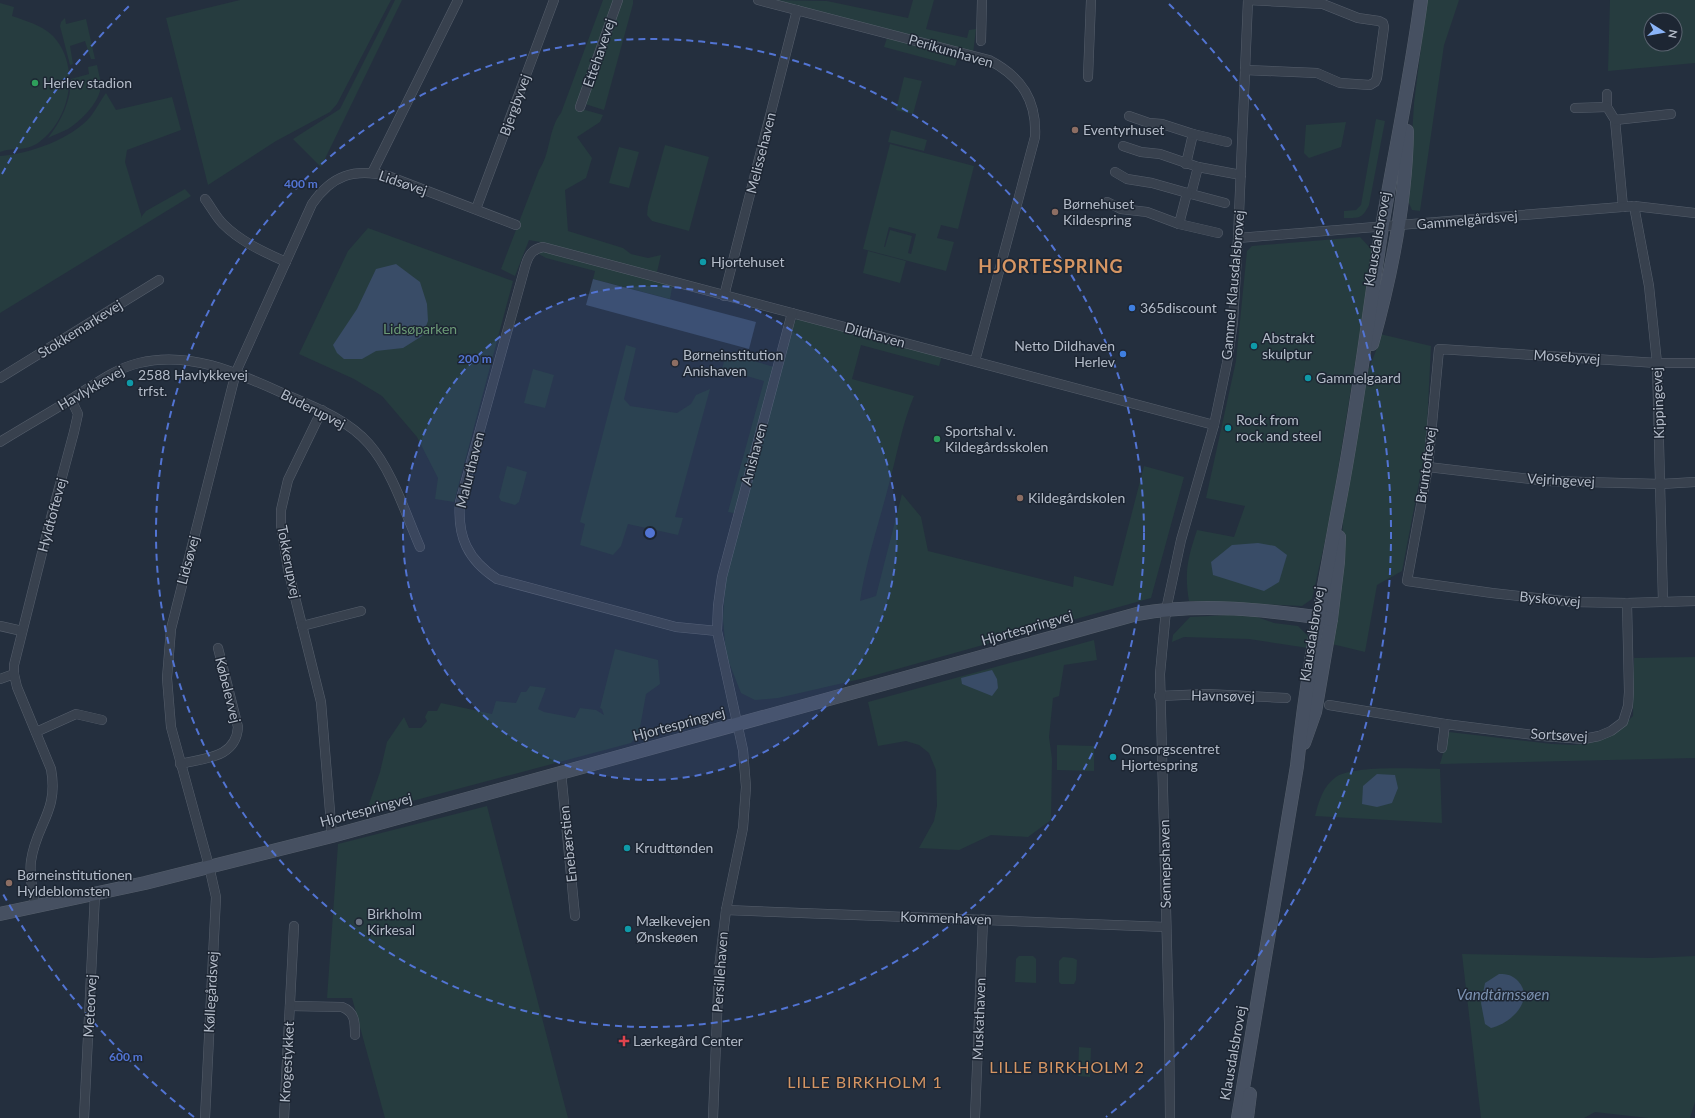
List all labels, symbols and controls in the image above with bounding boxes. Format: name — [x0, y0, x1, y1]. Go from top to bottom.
north arrow — [1643, 12, 1683, 52]
street label: Ettehavevej — [579, 16, 618, 89]
text: N — [1666, 29, 1680, 39]
street label: Perikumhaven — [907, 30, 995, 71]
street label: Bjergbyvej — [496, 72, 534, 138]
place label: Herlev stadion — [43, 74, 132, 91]
marker: Herlev stadion — [30, 78, 40, 88]
street label: Melissehaven — [742, 110, 779, 195]
place label: Eventyrhuset — [1083, 121, 1164, 138]
marker: Eventyrhuset — [1070, 125, 1080, 135]
street label: Lidsøvej — [377, 166, 430, 199]
text: 400 m — [284, 176, 318, 191]
street label: Klausdalsbrovej — [1360, 190, 1393, 288]
place label: Børnehuset Kildespring — [1063, 195, 1134, 228]
marker: Børnehuset Kildespring — [1050, 207, 1060, 217]
street label: Gammelgårdsvej — [1416, 207, 1518, 232]
street label: Gammel Klausdalsbrovej — [1217, 209, 1248, 361]
place label: Hjortehuset — [711, 253, 784, 270]
district label: HJORTESPRING — [978, 255, 1124, 277]
marker: Hjortehuset — [698, 257, 708, 267]
street label: Stokkemarkevej — [34, 296, 125, 361]
place label: 365discount — [1140, 299, 1217, 316]
marker: 365discount — [1127, 303, 1137, 313]
street label: Dildhaven — [843, 318, 907, 351]
park label: Lidsøparken — [383, 320, 457, 337]
place label: Abstrakt skulptur — [1262, 329, 1314, 362]
place label: Netto Dildhaven Herlev — [1014, 337, 1116, 370]
marker: Abstrakt skulptur — [1249, 341, 1259, 351]
place label: Børneinstitution Anishaven — [683, 346, 783, 379]
street label: Mosebyvej — [1533, 346, 1601, 367]
marker: Netto Dildhaven Herlev — [1118, 349, 1128, 359]
text: 200 m — [458, 351, 492, 366]
marker: Børneinstitution Anishaven — [670, 358, 680, 368]
street label: Havlykkevej — [55, 362, 127, 413]
place label: 2588 Havlykkevej trfst. — [138, 366, 248, 399]
street label: Kippingevej — [1648, 367, 1667, 439]
place label: Gammelgaard — [1316, 369, 1401, 386]
marker: Gammelgaard — [1303, 373, 1313, 383]
marker: 2588 Havlykkevej trfst. — [125, 378, 135, 388]
street label: Buderupvej — [278, 385, 348, 432]
place label: Rock from rock and steel — [1236, 411, 1321, 444]
street label: Anishaven — [737, 421, 770, 487]
place label: Sportshal v. Kildegårdsskolen — [945, 422, 1048, 455]
marker: Rock from rock and steel — [1223, 423, 1233, 433]
street label: Bruntoftevej — [1412, 426, 1439, 504]
street label: Malurthaven — [452, 430, 487, 510]
marker: Sportshal v. Kildegårdsskolen — [932, 434, 942, 444]
street label: Vejringevej — [1527, 469, 1595, 490]
street label: Hyldtoftevej — [33, 476, 70, 554]
place label: Kildegårdskolen — [1028, 489, 1125, 506]
marker: Kildegårdskolen — [1015, 493, 1025, 503]
street label: Tokkerupvej — [274, 524, 305, 600]
centre of rings — [643, 526, 657, 540]
street label: Lidsøvej — [173, 534, 202, 586]
street label: Klausdalsbrovej — [1296, 585, 1327, 683]
street label: Byskovvej — [1519, 587, 1581, 610]
street label: Hjortespringvej — [979, 606, 1075, 649]
street label: Købelevvej — [212, 655, 245, 725]
street label: Havnsøvej — [1191, 686, 1255, 705]
street label: Hjortespringvej — [631, 703, 727, 744]
street label: Sortsøvej — [1530, 725, 1588, 744]
place label: Omsorgscentret Hjortespring — [1121, 740, 1220, 773]
marker: Omsorgscentret Hjortespring — [1108, 752, 1118, 762]
street label: Hjortespringvej — [318, 789, 414, 830]
street label: Enebærstien — [555, 805, 580, 883]
street label: Sennepshaven — [1155, 819, 1174, 909]
place label: Krudttønden — [635, 839, 713, 856]
marker: Krudttønden — [622, 843, 632, 853]
place label: Børneinstitutionen Hyldeblomsten — [17, 866, 132, 899]
marker: Børneinstitutionen Hyldeblomsten — [4, 878, 14, 888]
place label: Birkholm Kirkesal — [367, 905, 422, 938]
street label: Kommenhaven — [900, 907, 992, 928]
place label: Mælkevejen Ønskeøen — [636, 912, 710, 945]
marker: Birkholm Kirkesal — [354, 917, 364, 927]
marker: Mælkevejen Ønskeøen — [623, 924, 633, 934]
street label: Persillehaven — [708, 931, 731, 1013]
street label: Køllegårdsvej — [200, 951, 221, 1033]
street label: Meteorvej — [79, 974, 100, 1038]
street label: Muskathaven — [969, 977, 988, 1061]
water label: Vandtårnssøen — [1457, 985, 1549, 1003]
street label: Klausdalsbrovej — [1216, 1004, 1249, 1102]
street label: Krogestykket — [276, 1021, 297, 1103]
place label: Lærkegård Center — [633, 1032, 743, 1049]
marker: Lærkegård Center — [618, 1035, 630, 1047]
text: 600 m — [109, 1049, 143, 1064]
district label: LILLE BIRKHOLM 2 — [989, 1057, 1145, 1076]
district label: LILLE BIRKHOLM 1 — [787, 1072, 943, 1091]

